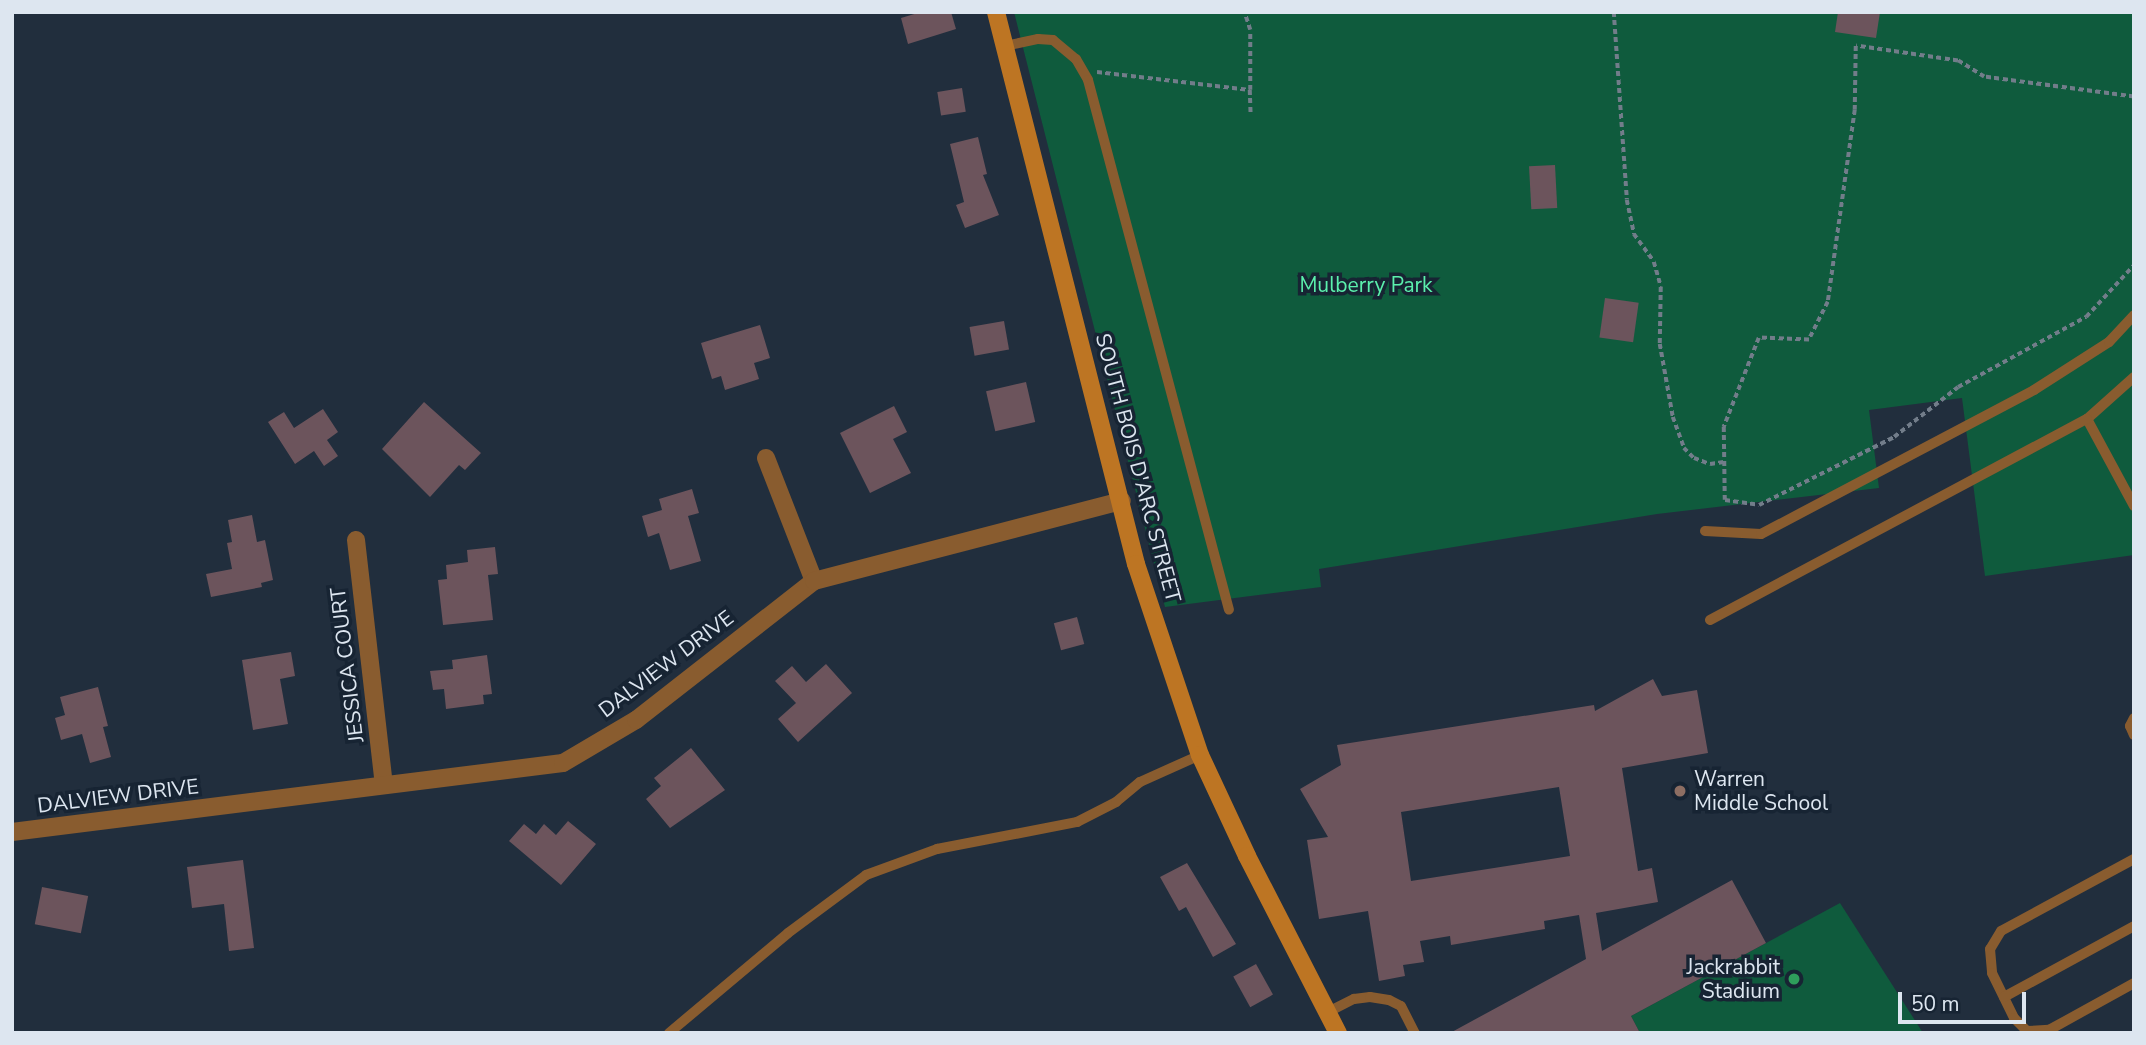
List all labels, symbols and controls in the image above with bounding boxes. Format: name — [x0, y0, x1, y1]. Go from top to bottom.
park label: Mulberry Park — [1299, 272, 1433, 298]
street label: SOUTH BOIS D'ARC STREET — [1090, 331, 1186, 605]
street label: JESSICA COURT — [325, 586, 369, 744]
street label: DALVIEW DRIVE — [594, 605, 738, 723]
place label: Warren Middle School — [1694, 766, 1828, 816]
street label: DALVIEW DRIVE — [36, 774, 200, 818]
marker: Warren Middle School — [1672, 783, 1688, 799]
place label: Jackrabbit Stadium — [1687, 954, 1780, 1004]
marker: Jackrabbit Stadium — [1786, 971, 1802, 987]
scale bar — [1901, 978, 2029, 1022]
text: 50 m — [1911, 990, 1960, 1018]

